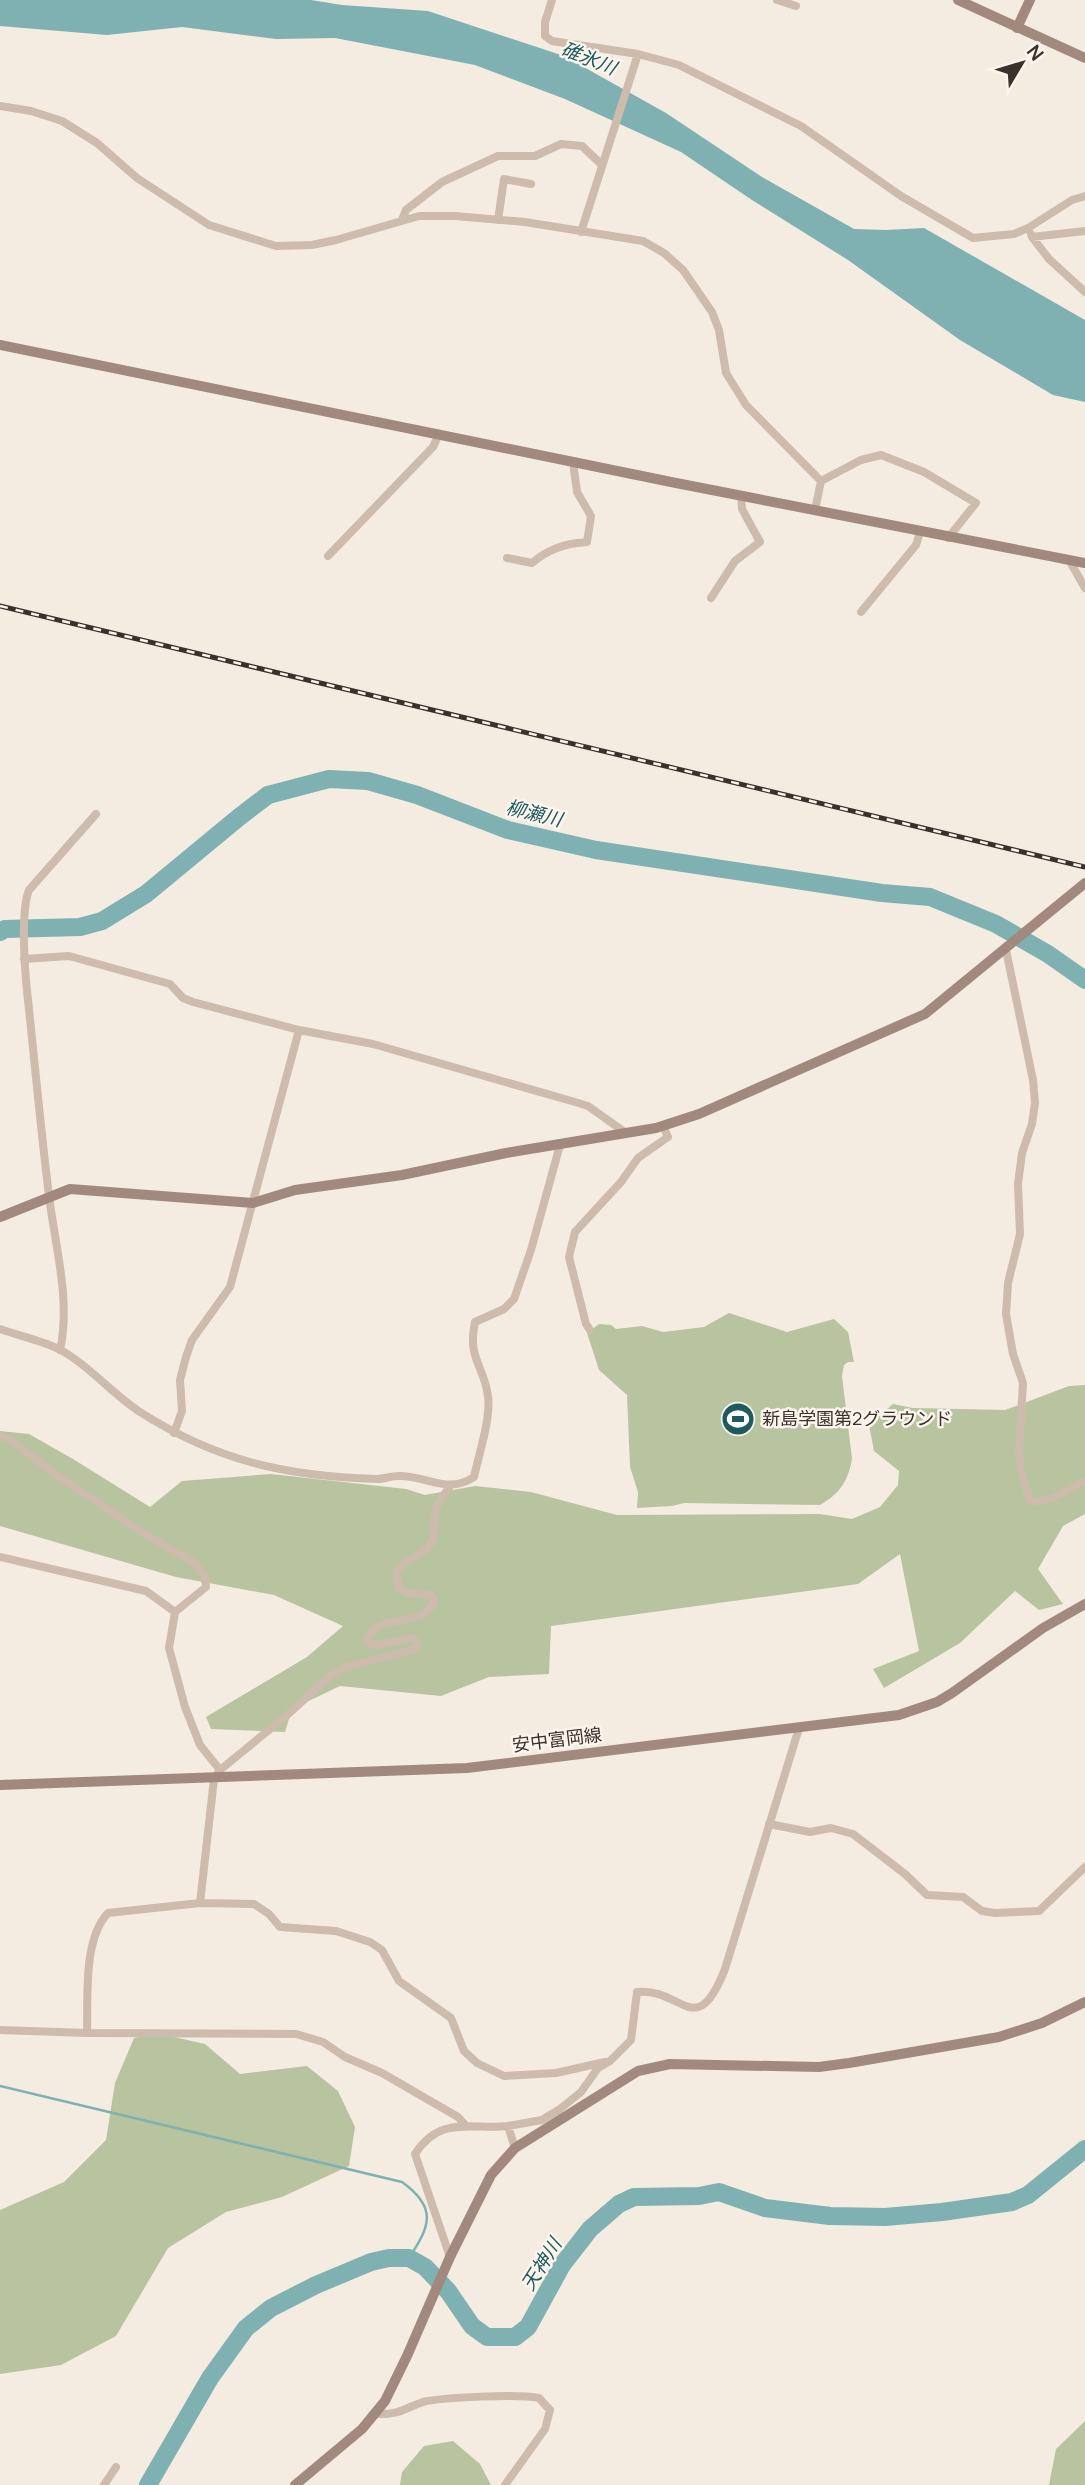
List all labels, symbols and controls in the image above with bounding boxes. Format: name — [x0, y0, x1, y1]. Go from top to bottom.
north arrow — [987, 28, 1057, 98]
water label: 碓氷川 — [558, 35, 622, 81]
text: N — [1021, 39, 1050, 66]
water label: 柳瀬川 — [503, 793, 567, 833]
sports icon: 新島学園第2グラウンド — [719, 1400, 757, 1438]
place label: 新島学園第2グラウンド — [762, 1406, 952, 1430]
street label: 安中富岡線 — [511, 1722, 603, 1756]
water label: 天神川 — [515, 2231, 568, 2295]

